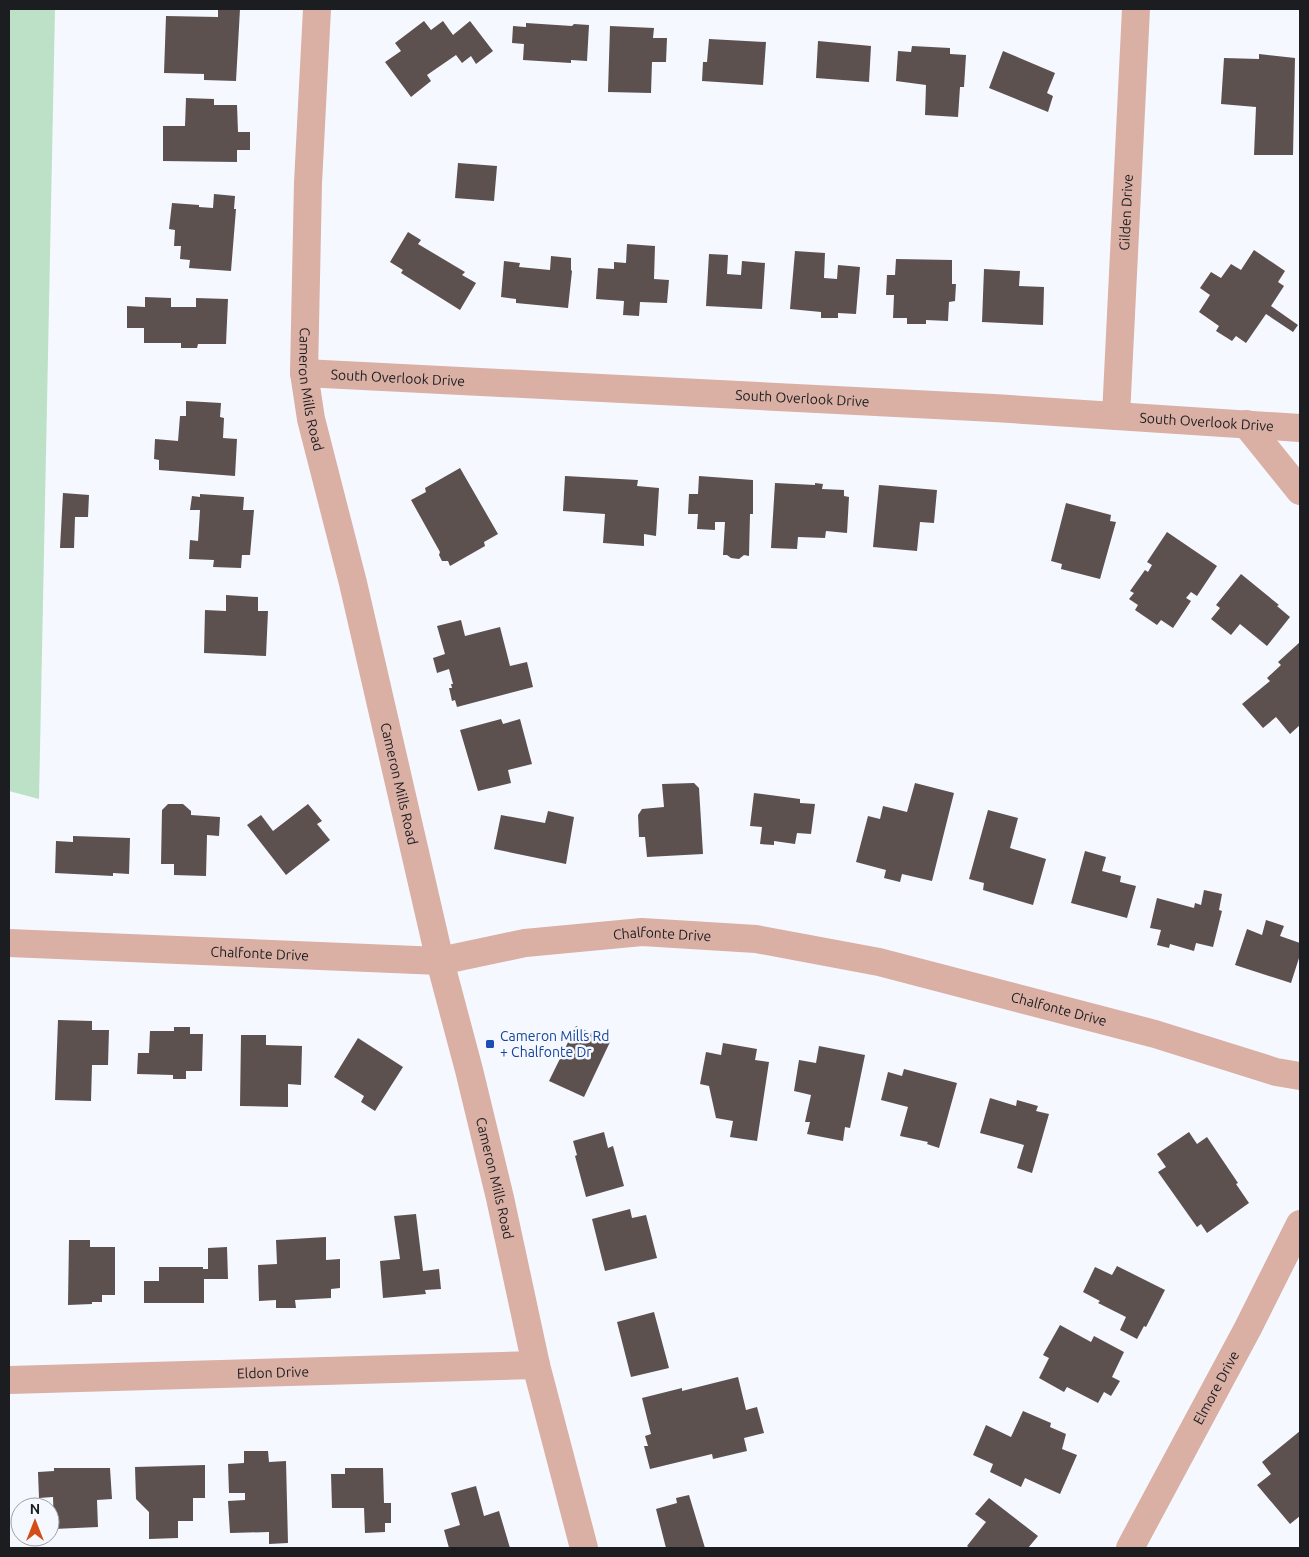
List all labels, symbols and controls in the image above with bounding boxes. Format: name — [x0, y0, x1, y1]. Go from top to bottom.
street label: Gilden Drive — [1116, 174, 1136, 251]
street label: Cameron Mills Road — [296, 327, 327, 453]
street label: South Overlook Drive — [330, 366, 465, 389]
street label: South Overlook Drive — [735, 387, 870, 410]
street label: South Overlook Drive — [1139, 410, 1274, 434]
street label: Cameron Mills Road — [377, 721, 421, 846]
street label: Chalfonte Drive — [612, 924, 712, 944]
street label: Chalfonte Drive — [210, 943, 309, 964]
street label: Chalfonte Drive — [1009, 989, 1109, 1029]
place label: Cameron Mills Rd + Chalfonte Dr — [500, 1028, 609, 1060]
marker: Cameron Mills Rd + Chalfonte Dr — [484, 1038, 496, 1050]
street label: Cameron Mills Road — [473, 1116, 517, 1241]
street label: Elmore Drive — [1190, 1348, 1242, 1427]
street label: Eldon Drive — [237, 1363, 309, 1382]
north arrow — [10, 1497, 60, 1547]
text: N — [30, 1501, 40, 1517]

